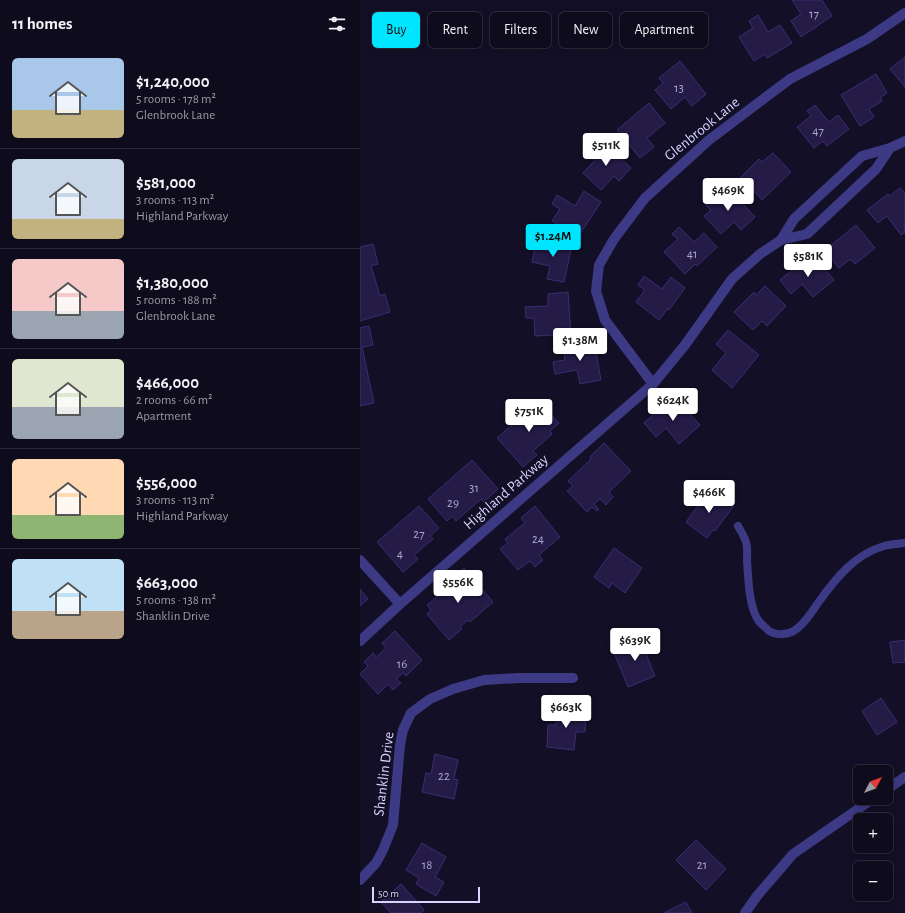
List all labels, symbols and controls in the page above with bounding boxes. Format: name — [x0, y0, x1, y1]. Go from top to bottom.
house number: 17 — [809, 8, 820, 21]
chip: Buy — [372, 12, 420, 48]
chip: Rent — [428, 12, 482, 48]
chip: Filters — [490, 12, 551, 48]
chip: New — [559, 12, 612, 48]
chip: Apartment — [620, 12, 708, 48]
icon: filters — [326, 13, 348, 35]
text: 11 homes — [12, 15, 72, 32]
text: $1,240,000 — [136, 73, 210, 90]
icon: home — [44, 74, 92, 122]
house number: 13 — [674, 82, 684, 95]
text: 5 rooms · 178 m² — [136, 93, 216, 106]
street label: Glenbrook Lane — [662, 94, 742, 164]
text: Glenbrook Lane — [136, 109, 215, 122]
house number: 47 — [812, 125, 824, 138]
pin: $511K — [578, 133, 634, 167]
text: $511K — [592, 139, 620, 152]
text: $581,000 — [136, 174, 196, 191]
icon: home — [44, 175, 92, 223]
pin: $469K — [700, 178, 756, 212]
text: $469K — [712, 184, 744, 197]
text: 3 rooms · 113 m² — [136, 194, 214, 207]
text: Highland Parkway — [136, 210, 228, 223]
pin: $1.24M — [520, 224, 586, 258]
text: $1.24M — [535, 230, 571, 243]
pin: $581K — [780, 244, 836, 278]
house number: 41 — [687, 248, 697, 261]
text: $581K — [793, 250, 823, 263]
text: $1,380,000 — [136, 274, 209, 291]
icon: home — [44, 275, 92, 323]
text: 5 rooms · 188 m² — [136, 294, 217, 307]
text: Glenbrook Lane — [136, 310, 215, 323]
pin: $1.38M — [547, 328, 613, 362]
text: $1.38M — [562, 334, 598, 347]
text: $466,000 — [136, 374, 199, 391]
icon: home — [44, 375, 92, 423]
pin: $624K — [645, 388, 701, 422]
text: 2 rooms · 66 m² — [136, 394, 213, 407]
text: $624K — [657, 394, 689, 407]
pin: $751K — [501, 399, 557, 433]
text: $751K — [514, 405, 544, 418]
text: Apartment — [136, 410, 191, 423]
street label: Highland Parkway — [461, 451, 552, 533]
text: $556,000 — [136, 474, 197, 491]
icon: home — [44, 475, 92, 523]
pin: $466K — [681, 480, 737, 514]
house number: 31 — [469, 482, 479, 495]
text: $466K — [693, 486, 725, 499]
text: 3 rooms · 113 m² — [136, 494, 214, 507]
house number: 29 — [447, 497, 459, 510]
text: Highland Parkway — [136, 510, 228, 523]
house number: 27 — [413, 528, 425, 541]
house number: 24 — [532, 533, 544, 546]
house number: 4 — [397, 548, 403, 561]
pin: $556K — [430, 570, 486, 604]
text: $663,000 — [136, 574, 198, 591]
icon: home — [44, 575, 92, 623]
text: $556K — [443, 576, 473, 589]
text: 5 rooms · 138 m² — [136, 594, 216, 607]
text: Shanklin Drive — [136, 610, 210, 623]
pin: $639K — [607, 628, 663, 662]
text: $639K — [619, 634, 651, 647]
house number: 16 — [397, 658, 407, 671]
pin: $663K — [538, 695, 594, 729]
text: $663K — [550, 701, 582, 714]
street label: Shanklin Drive — [371, 731, 397, 817]
north arrow — [853, 765, 893, 805]
map controls — [853, 765, 893, 901]
house number: 22 — [438, 770, 450, 783]
button: + — [853, 813, 893, 853]
house number: 18 — [422, 859, 432, 872]
house number: 21 — [697, 859, 707, 872]
button: − — [853, 861, 893, 901]
scale bar — [372, 885, 480, 904]
text: 50 m — [378, 888, 399, 899]

